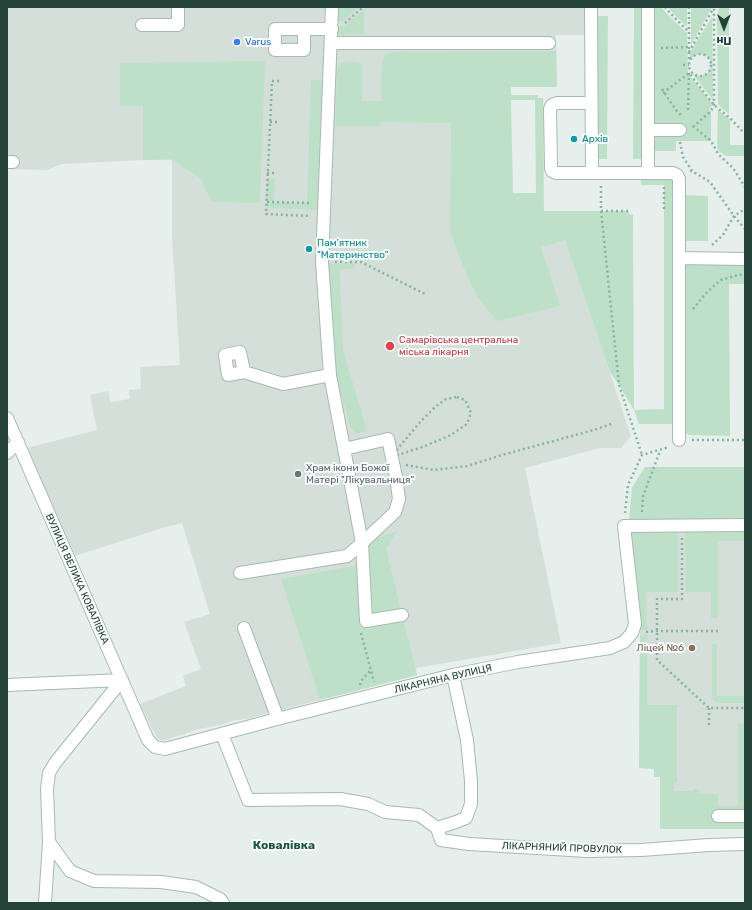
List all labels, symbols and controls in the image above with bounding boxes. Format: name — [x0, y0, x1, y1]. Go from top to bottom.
north arrow — [704, 8, 744, 48]
text: Пн — [716, 34, 732, 47]
place label: Varus — [245, 36, 271, 48]
marker: Varus — [232, 37, 242, 47]
place label: Архів — [582, 133, 608, 145]
marker: Архів — [569, 134, 579, 144]
place label: Пам’ятник "Материнство" — [317, 237, 388, 260]
marker: Пам’ятник "Материнство" — [304, 244, 314, 254]
place label: Самарівська центральна міська лікарня — [399, 334, 518, 358]
marker: Самарівська центральна міська лікарня — [384, 340, 396, 352]
place label: Храм ікони Божої Матері "Лікувальниця" — [306, 462, 414, 486]
marker: Храм ікони Божої Матері "Лікувальниця" — [293, 469, 303, 479]
street label: ВУЛИЦЯ ВЕЛИКА КОВАЛІВКА — [43, 512, 111, 646]
place label: Ліцей №6 — [637, 642, 684, 654]
marker: Ліцей №6 — [687, 643, 697, 653]
street label: ЛІКАРНЯНА ВУЛИЦЯ — [393, 662, 493, 696]
district label: Ковалівка — [253, 839, 315, 853]
street label: ЛІКАРНЯНИЙ ПРОВУЛОК — [502, 840, 622, 856]

